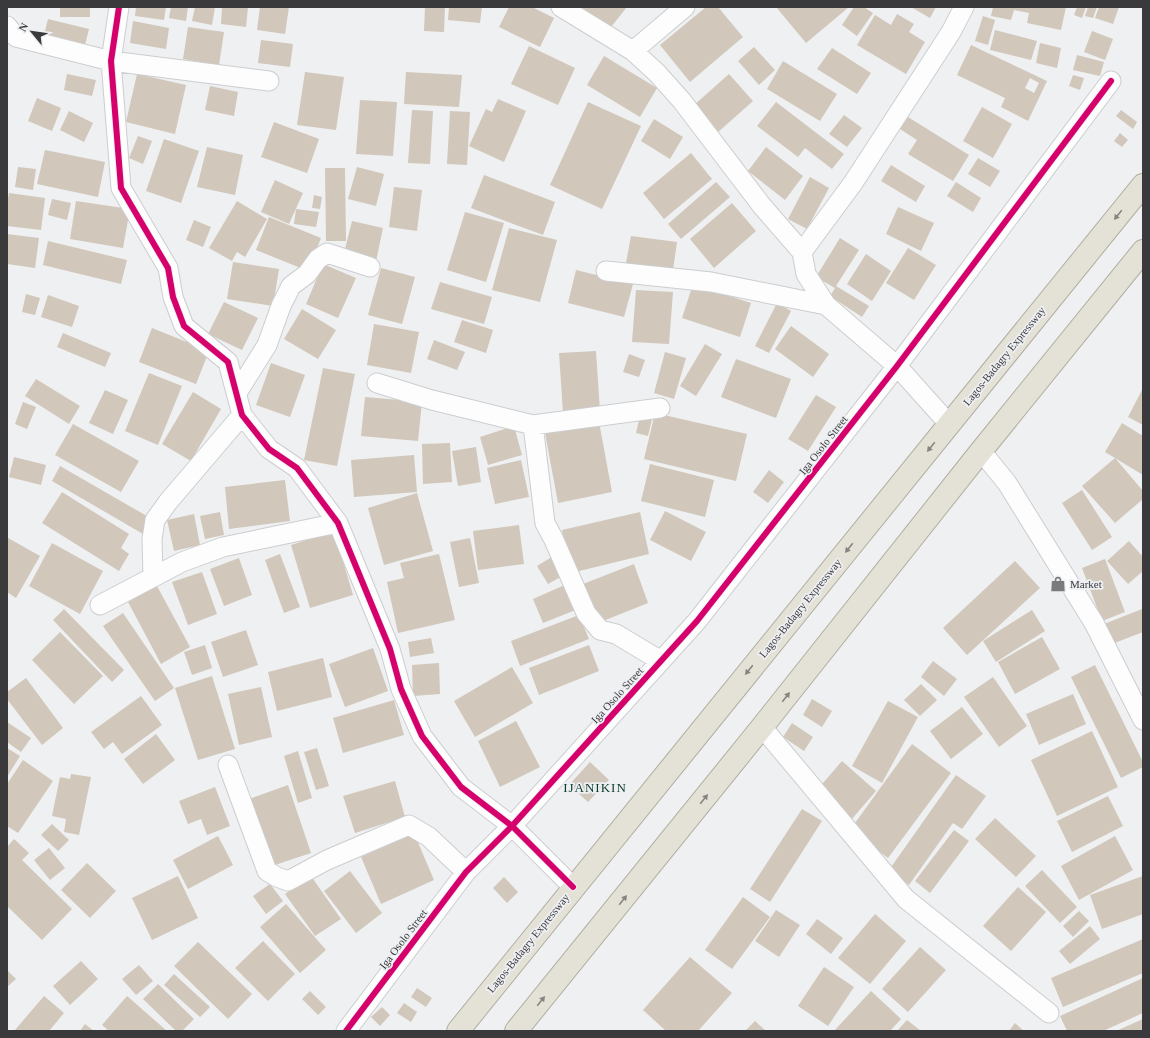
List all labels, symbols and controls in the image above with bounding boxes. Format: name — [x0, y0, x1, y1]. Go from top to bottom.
north arrow — [12, 12, 52, 52]
text: N — [16, 21, 30, 34]
one-way arrow — [1114, 210, 1123, 221]
street label: Lagos-Badagry Expressway — [960, 304, 1048, 408]
street label: Iga Osolo Street — [796, 413, 850, 477]
one-way arrow — [927, 441, 935, 452]
one-way arrow — [845, 542, 853, 553]
street label: Lagos-Badagry Expressway — [756, 556, 844, 660]
shop icon: Market — [1049, 575, 1067, 593]
place label: Market — [1070, 578, 1102, 590]
street label: Iga Osolo Street — [589, 664, 645, 726]
one-way arrow — [745, 665, 754, 676]
one-way arrow — [782, 692, 790, 703]
district label: IJANIKIN — [563, 780, 627, 795]
one-way arrow — [700, 793, 709, 804]
street label: Lagos-Badagry Expressway — [484, 891, 572, 995]
one-way arrow — [618, 894, 627, 905]
street label: Iga Osolo Street — [377, 907, 429, 971]
one-way arrow — [536, 995, 545, 1006]

